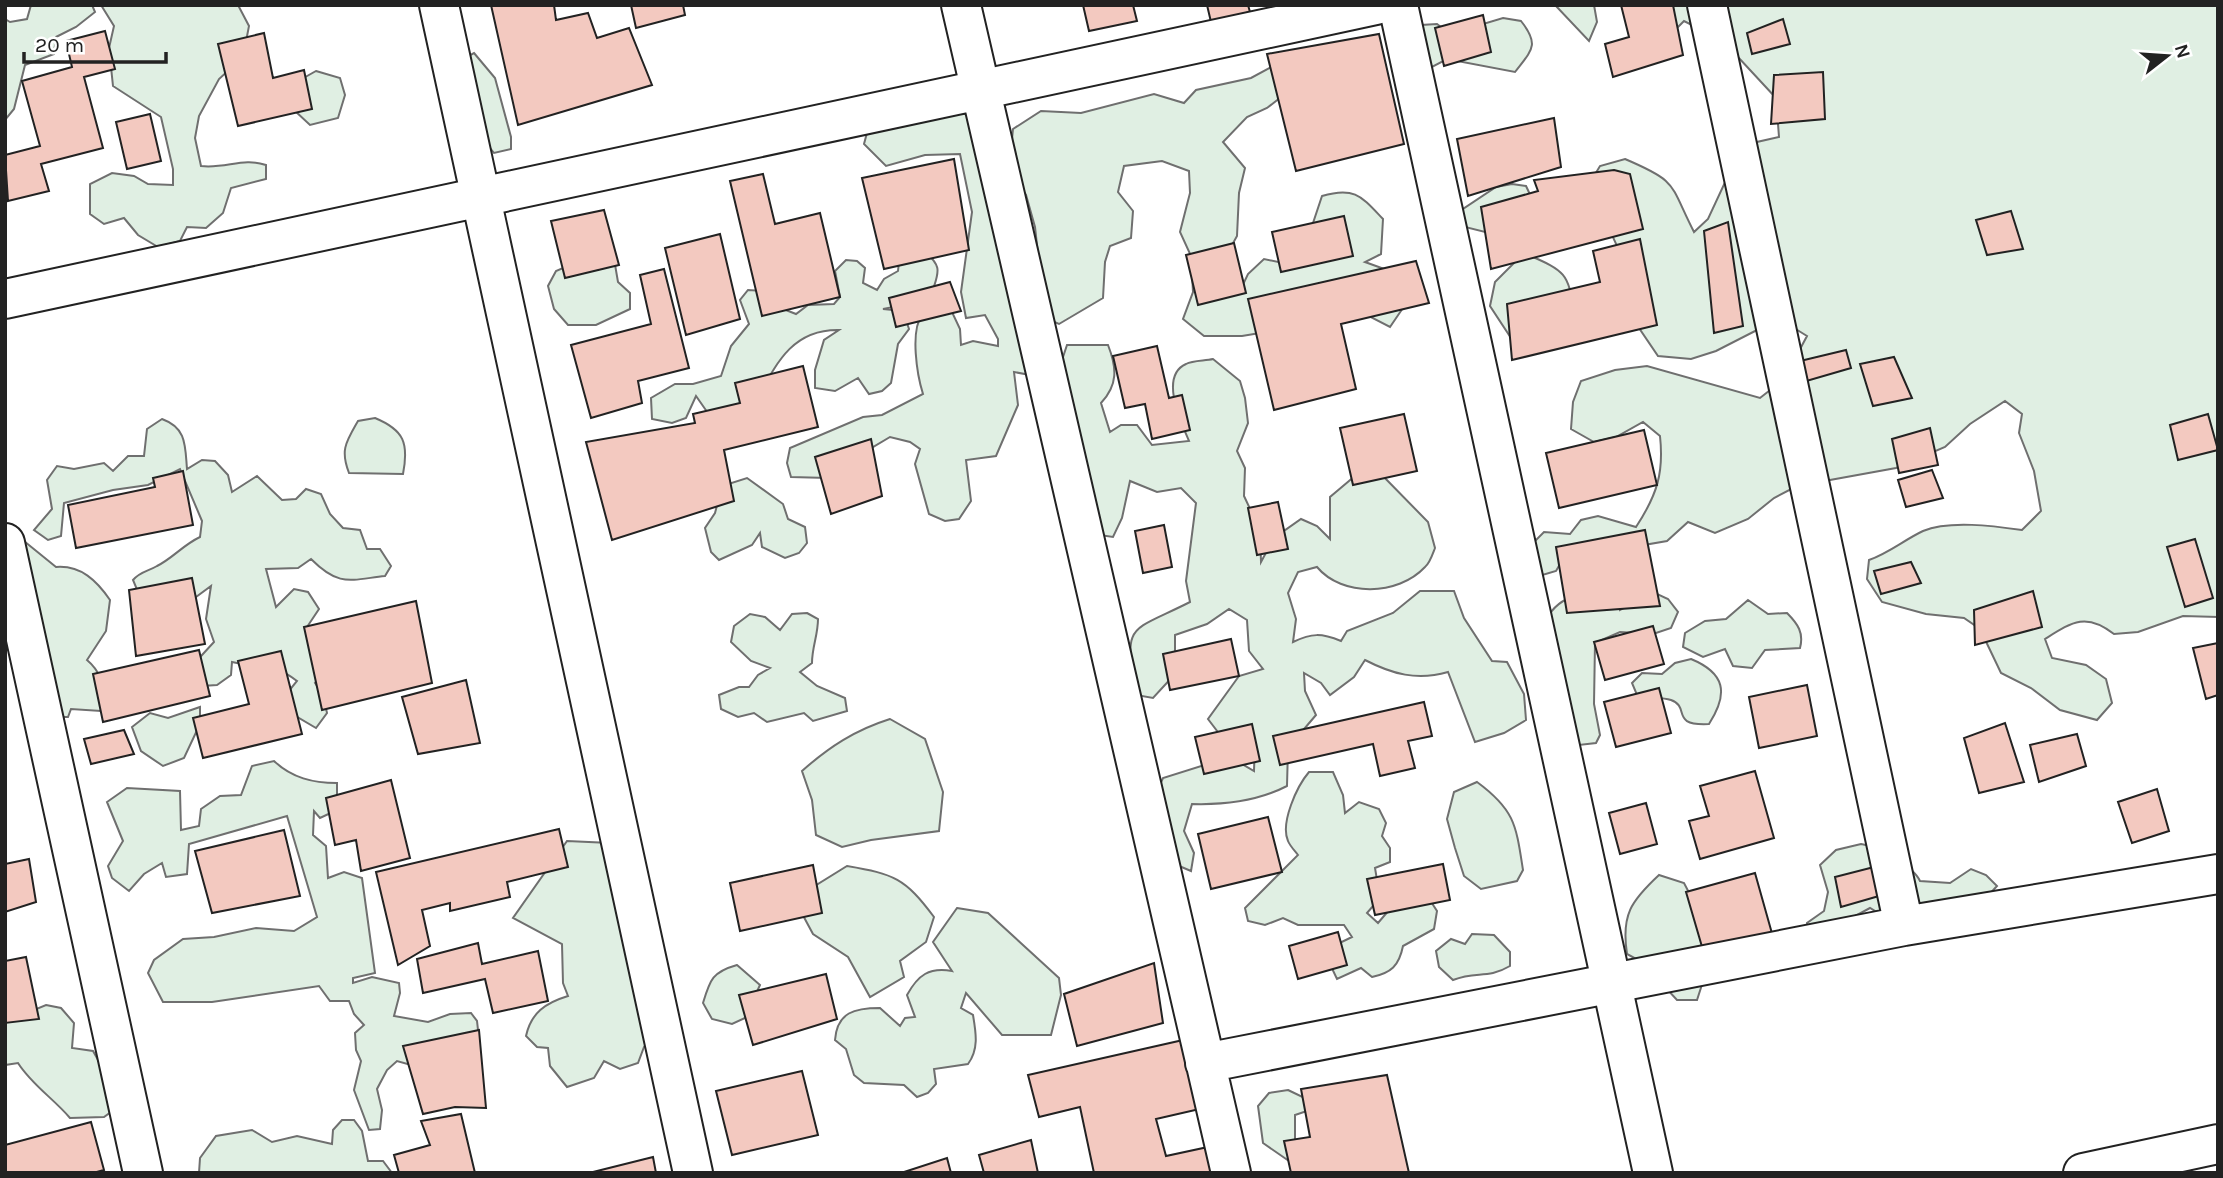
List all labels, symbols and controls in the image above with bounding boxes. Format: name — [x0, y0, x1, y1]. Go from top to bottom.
scale bar — [24, 21, 166, 65]
north arrow — [2132, 21, 2202, 91]
text: 20 m — [35, 33, 84, 57]
text: N — [2170, 42, 2195, 61]

